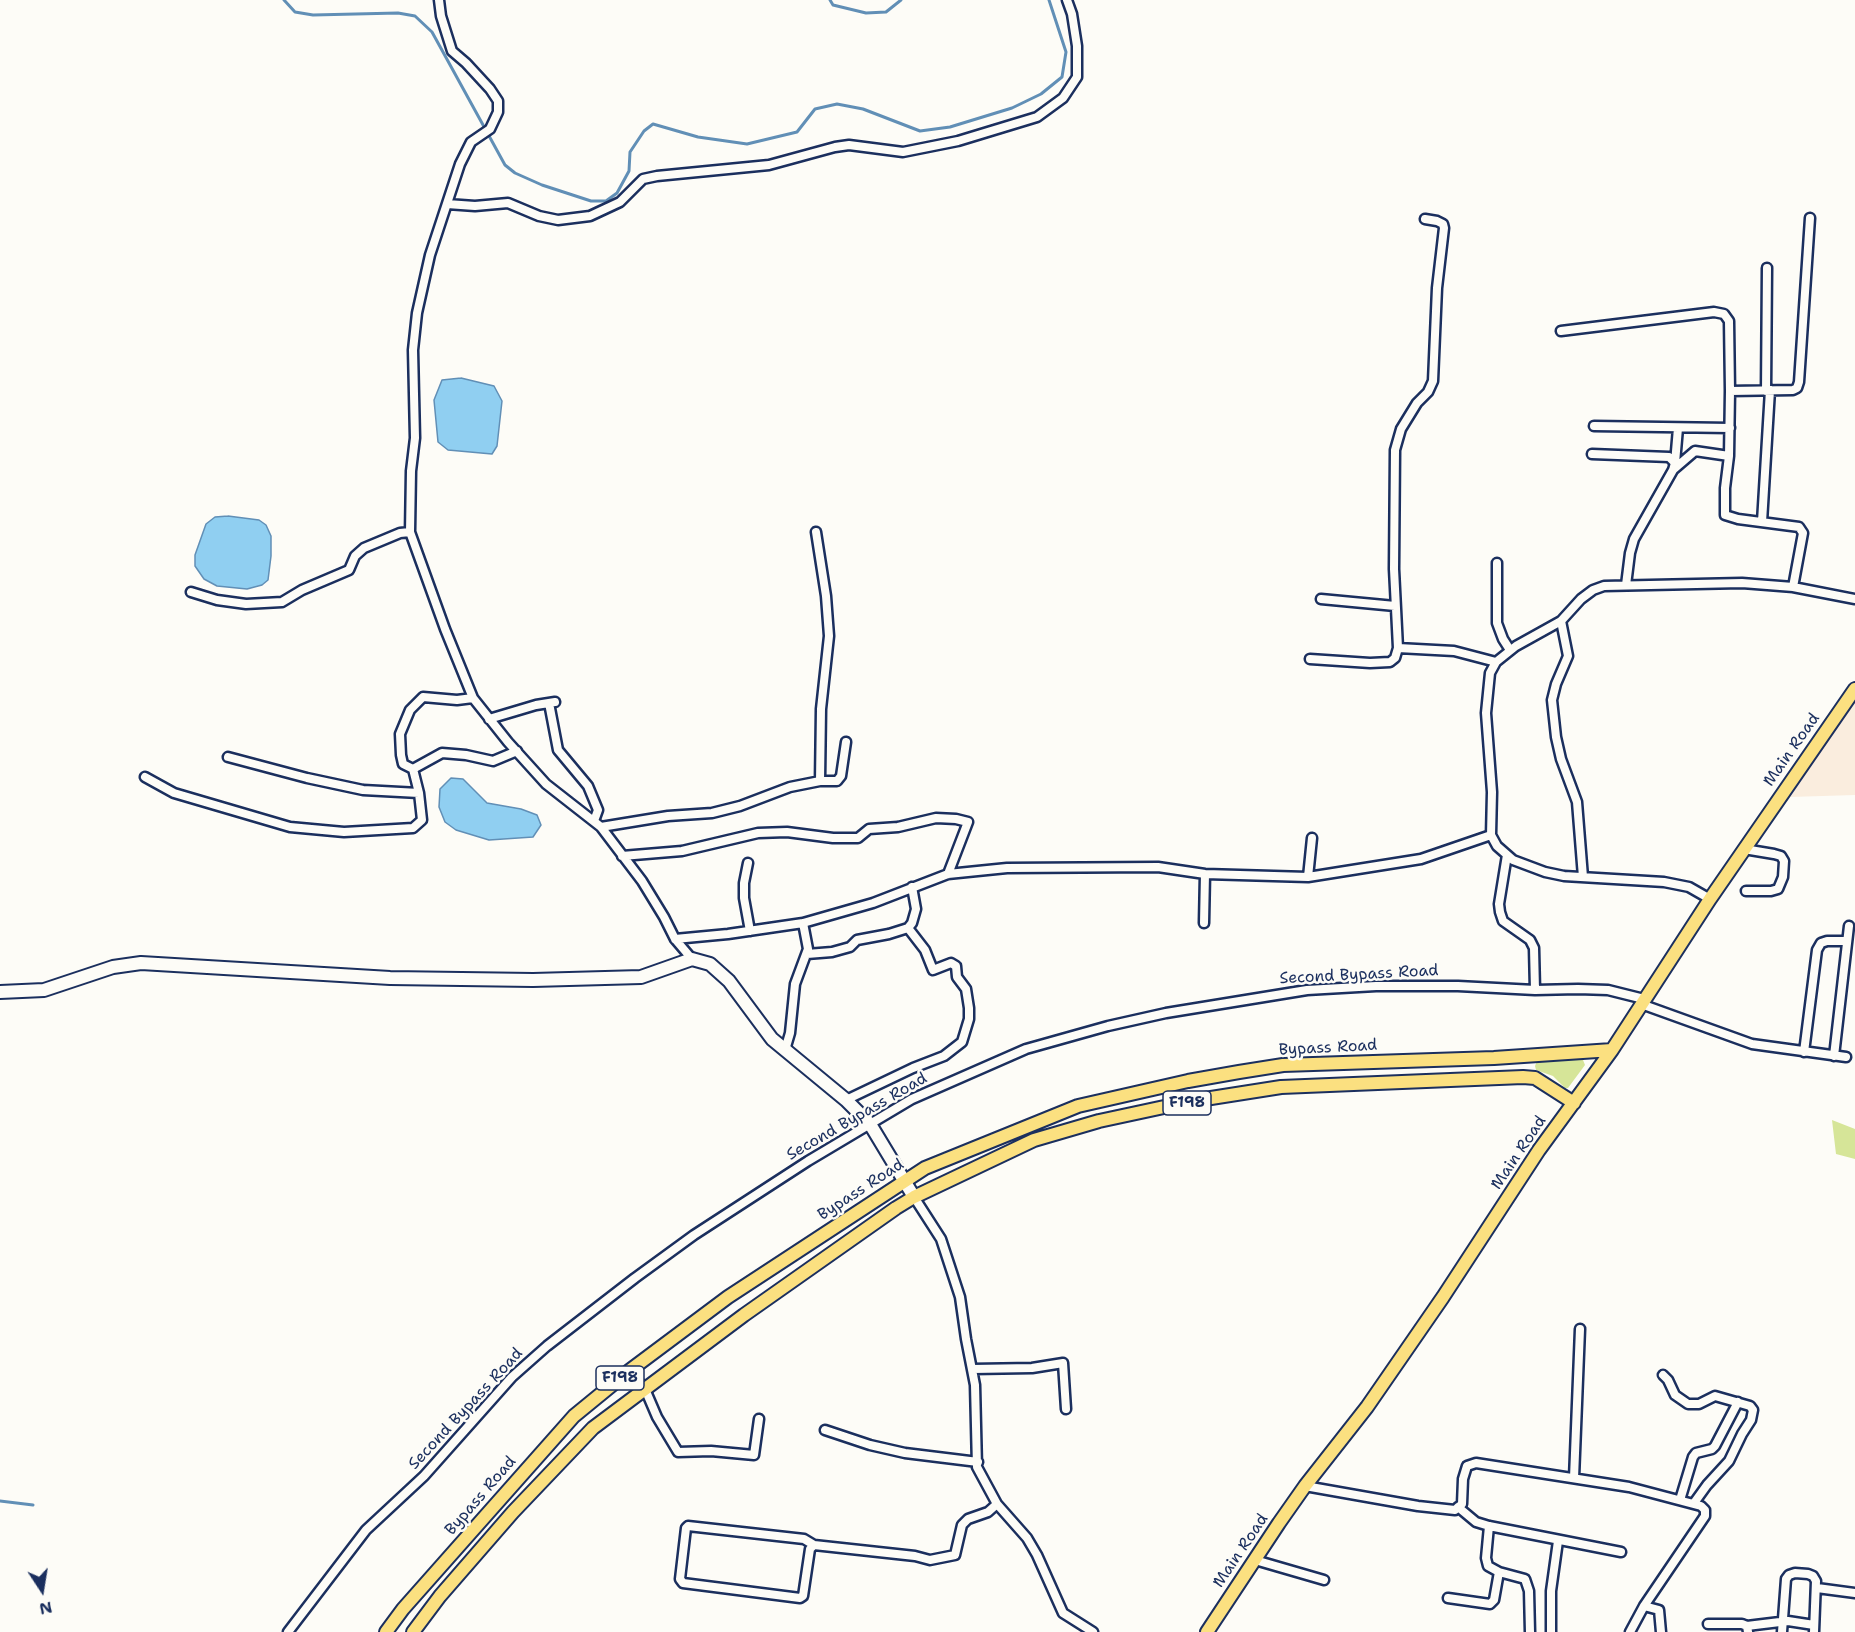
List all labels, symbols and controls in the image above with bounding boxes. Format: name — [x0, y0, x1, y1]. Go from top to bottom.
street label: Main Road — [1760, 710, 1824, 790]
street label: Second Bypass Road — [1279, 961, 1439, 989]
street label: Bypass Road — [1278, 1036, 1378, 1060]
street label: Second Bypass Road — [783, 1069, 931, 1165]
road number: F198 — [1163, 1091, 1211, 1115]
street label: Main Road — [1487, 1112, 1551, 1194]
street label: Bypass Road — [814, 1155, 908, 1225]
street label: Second Bypass Road — [405, 1344, 527, 1474]
road number: F198 — [596, 1366, 644, 1390]
street label: Bypass Road — [441, 1452, 521, 1540]
street label: Main Road — [1209, 1510, 1273, 1592]
north arrow — [12, 1560, 72, 1620]
text: N — [37, 1597, 54, 1620]

